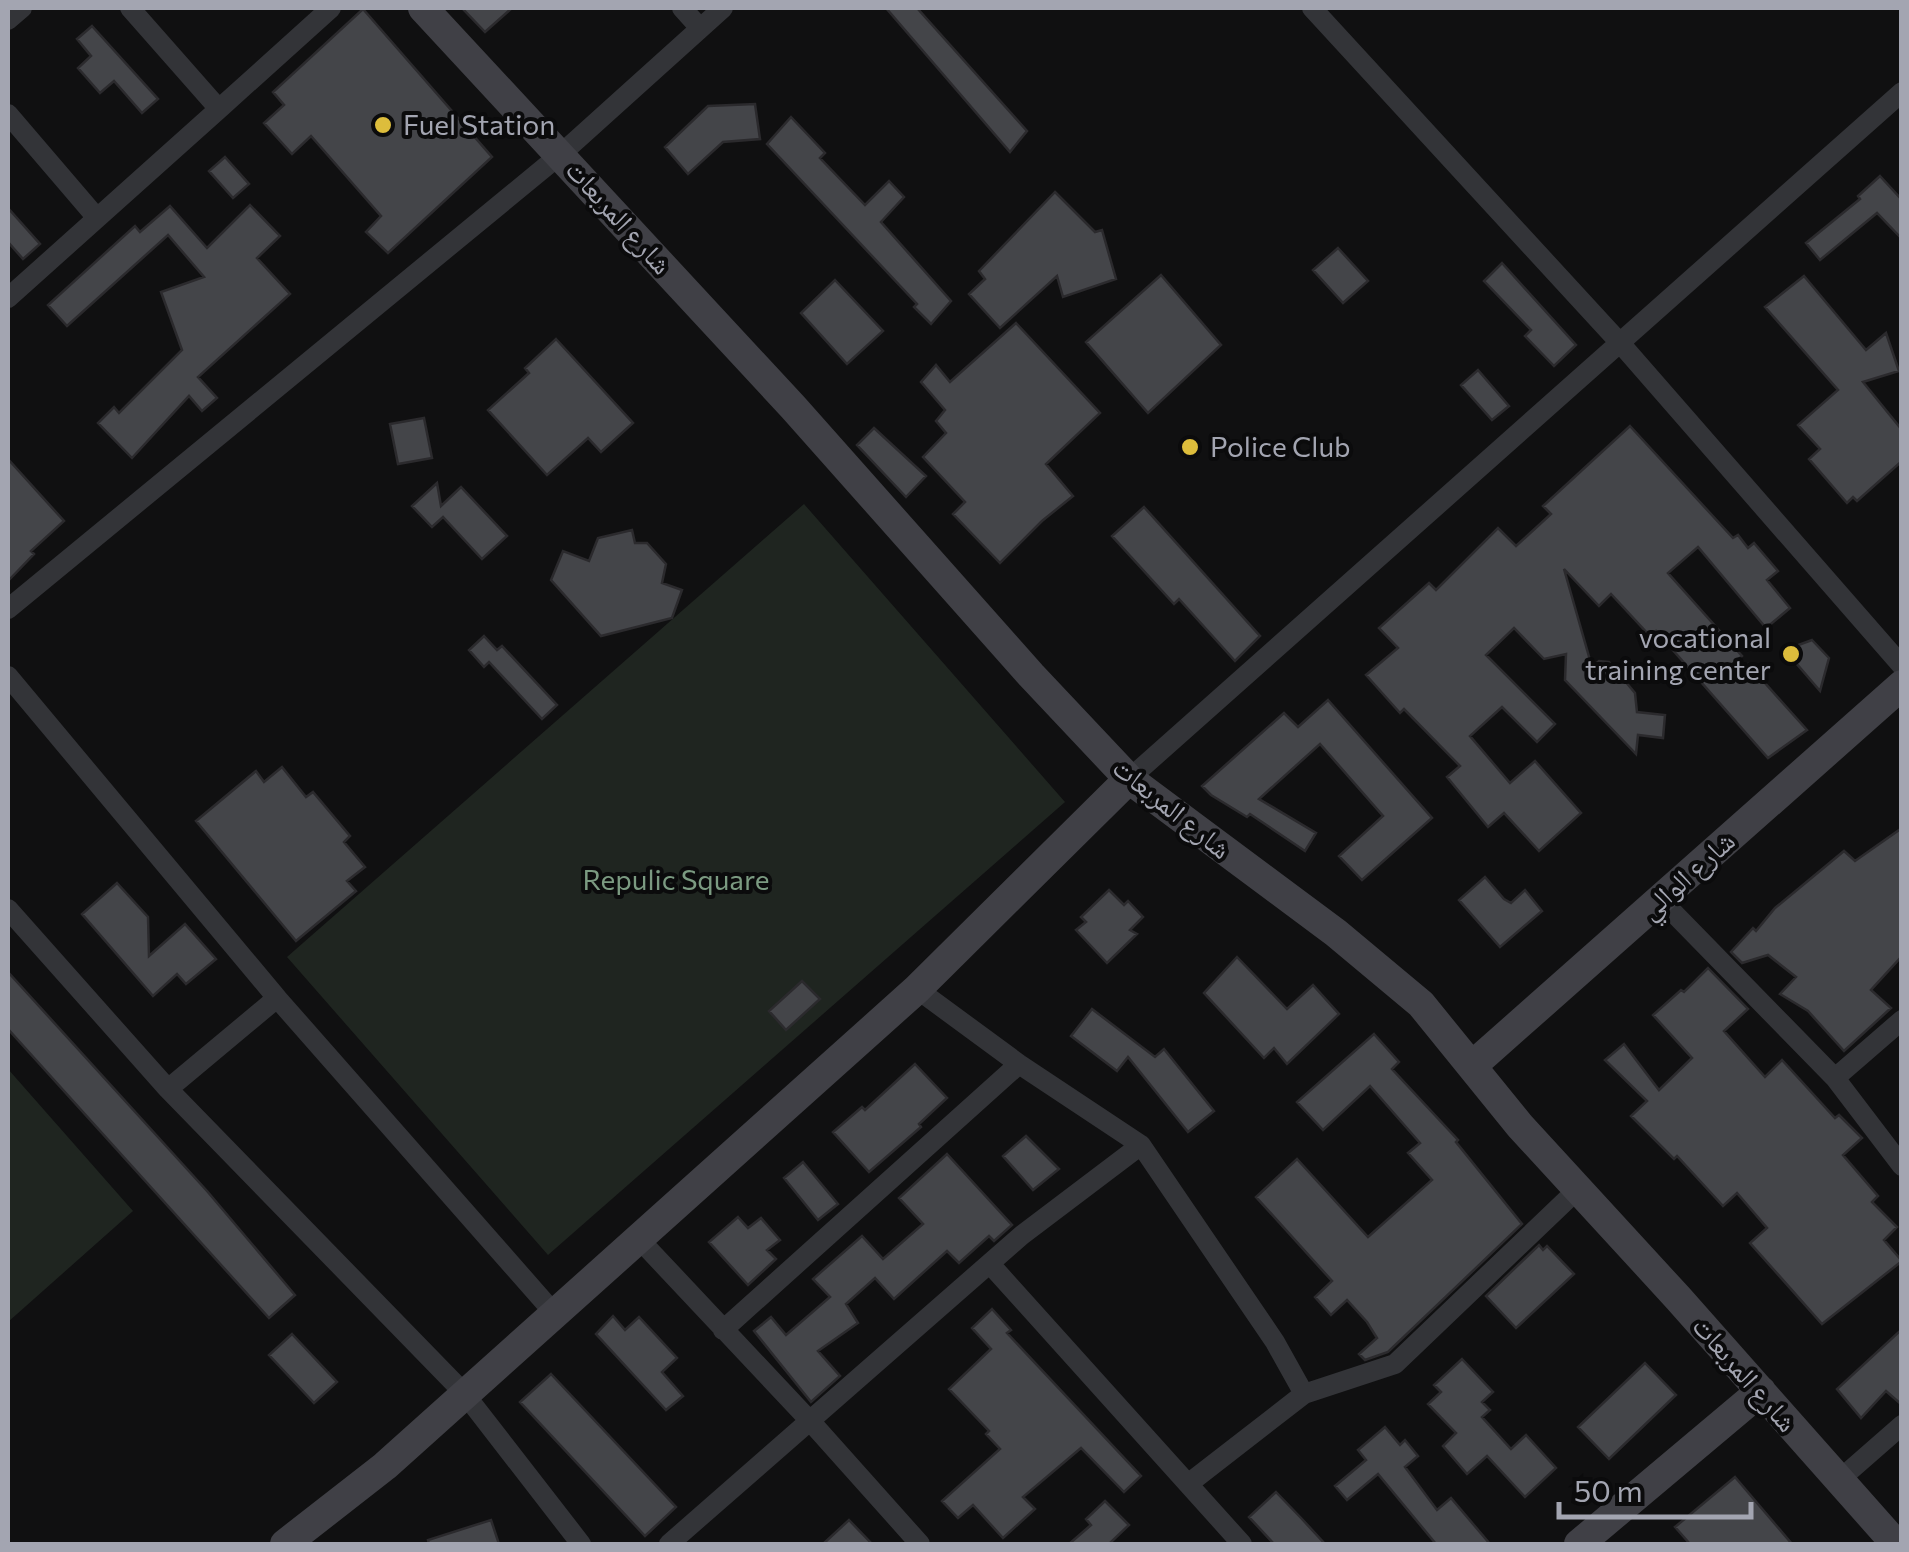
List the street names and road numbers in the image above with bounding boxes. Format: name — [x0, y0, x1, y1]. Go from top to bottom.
street label: شارع المربعات — [558, 152, 680, 282]
street label: شارع المربعات — [1105, 749, 1239, 867]
street label: شارع الوالي — [1632, 823, 1746, 931]
street label: شارع المربعات — [1685, 1309, 1805, 1439]

